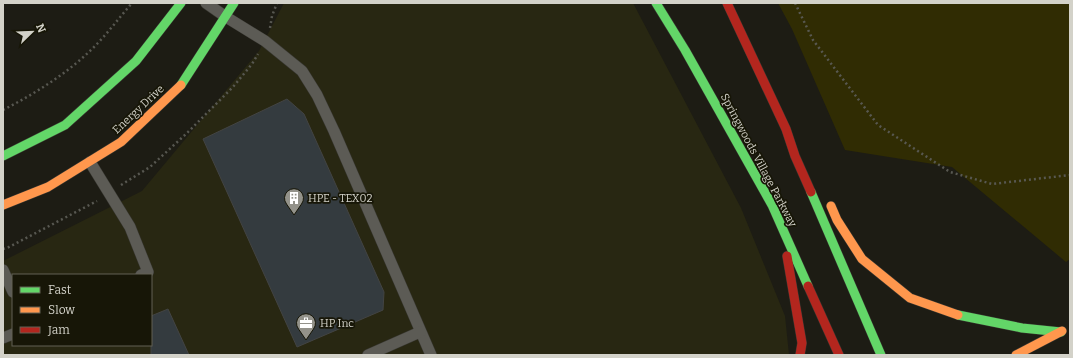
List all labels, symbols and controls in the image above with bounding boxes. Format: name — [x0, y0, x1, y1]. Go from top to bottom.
north arrow — [12, 12, 52, 52]
text: N — [33, 22, 49, 35]
street label: Energy Drive — [110, 82, 167, 136]
street label: Springwoods Village Parkway — [718, 91, 799, 229]
building icon: HPE - TEX02 — [283, 187, 305, 215]
place label: HPE - TEX02 — [308, 192, 373, 205]
legend — [12, 274, 152, 346]
text: Fast — [48, 283, 72, 297]
text: Slow — [48, 303, 75, 317]
office icon: HP Inc — [295, 312, 317, 340]
place label: HP Inc — [320, 317, 354, 330]
text: Jam — [47, 323, 70, 337]

